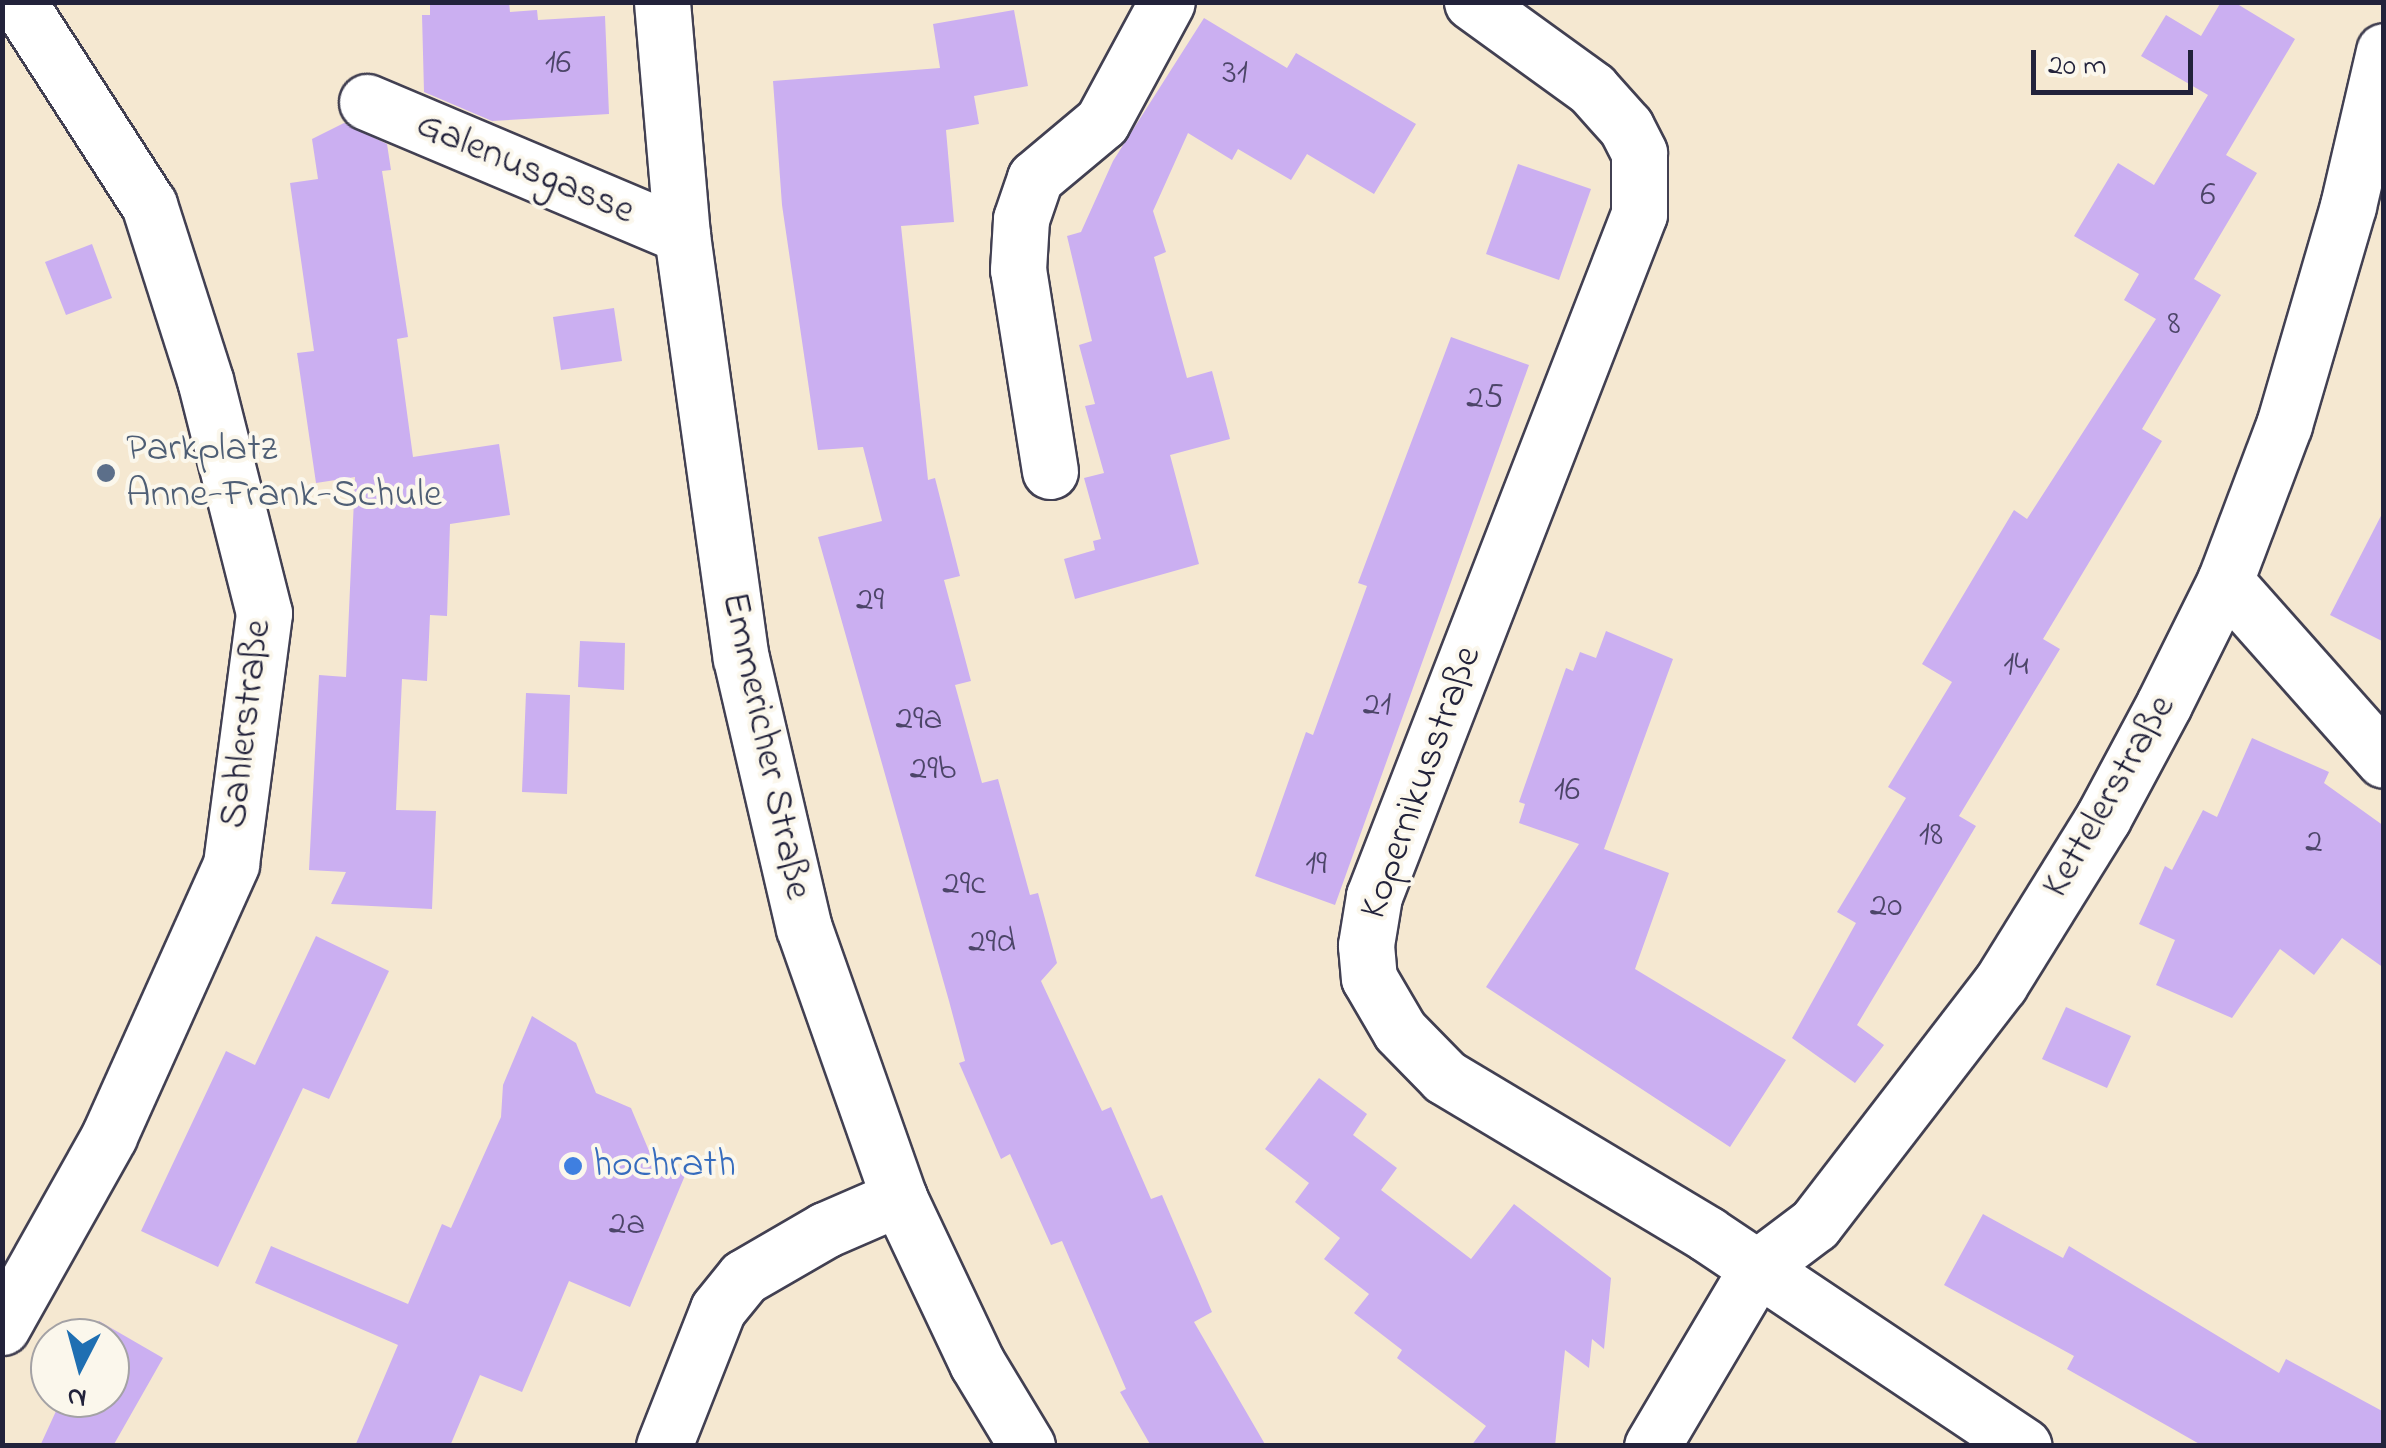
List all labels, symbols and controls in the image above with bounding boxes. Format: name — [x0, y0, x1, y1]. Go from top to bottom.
scale bar — [2036, 30, 2198, 92]
house number: 16 — [545, 43, 571, 85]
text: 20 m — [2048, 45, 2107, 89]
house number: 31 — [1222, 53, 1248, 95]
street label: Galenusgasse — [409, 102, 641, 236]
house number: 6 — [2200, 175, 2216, 217]
house number: 8 — [2167, 304, 2181, 346]
house number: 25 — [1466, 378, 1504, 420]
place label: Parkplatz Anne-Frank-Schule — [126, 426, 442, 520]
marker: Parkplatz Anne-Frank-Schule — [95, 462, 117, 484]
house number: 29 — [856, 580, 884, 622]
street label: Emmericher Straße — [709, 588, 821, 904]
street label: Sahlerstraße — [210, 617, 284, 831]
street label: Kopernikusstraße — [1350, 640, 1494, 926]
house number: 14 — [2003, 645, 2029, 687]
house number: 21 — [1363, 685, 1391, 727]
street label: Kettelerstraße — [2033, 687, 2187, 907]
house number: 29a — [896, 699, 942, 741]
house number: 29b — [910, 749, 956, 791]
house number: 16 — [1554, 770, 1580, 812]
house number: 18 — [1919, 815, 1943, 857]
house number: 2 — [2305, 822, 2323, 864]
house number: 19 — [1305, 844, 1327, 886]
house number: 29c — [942, 864, 986, 906]
house number: 20 — [1870, 886, 1902, 928]
house number: 29d — [968, 922, 1016, 964]
place label: hochrath — [593, 1142, 736, 1190]
marker: hochrath — [562, 1155, 584, 1177]
house number: 2a — [609, 1204, 645, 1246]
north arrow — [30, 1318, 130, 1418]
text: N — [65, 1375, 89, 1418]

